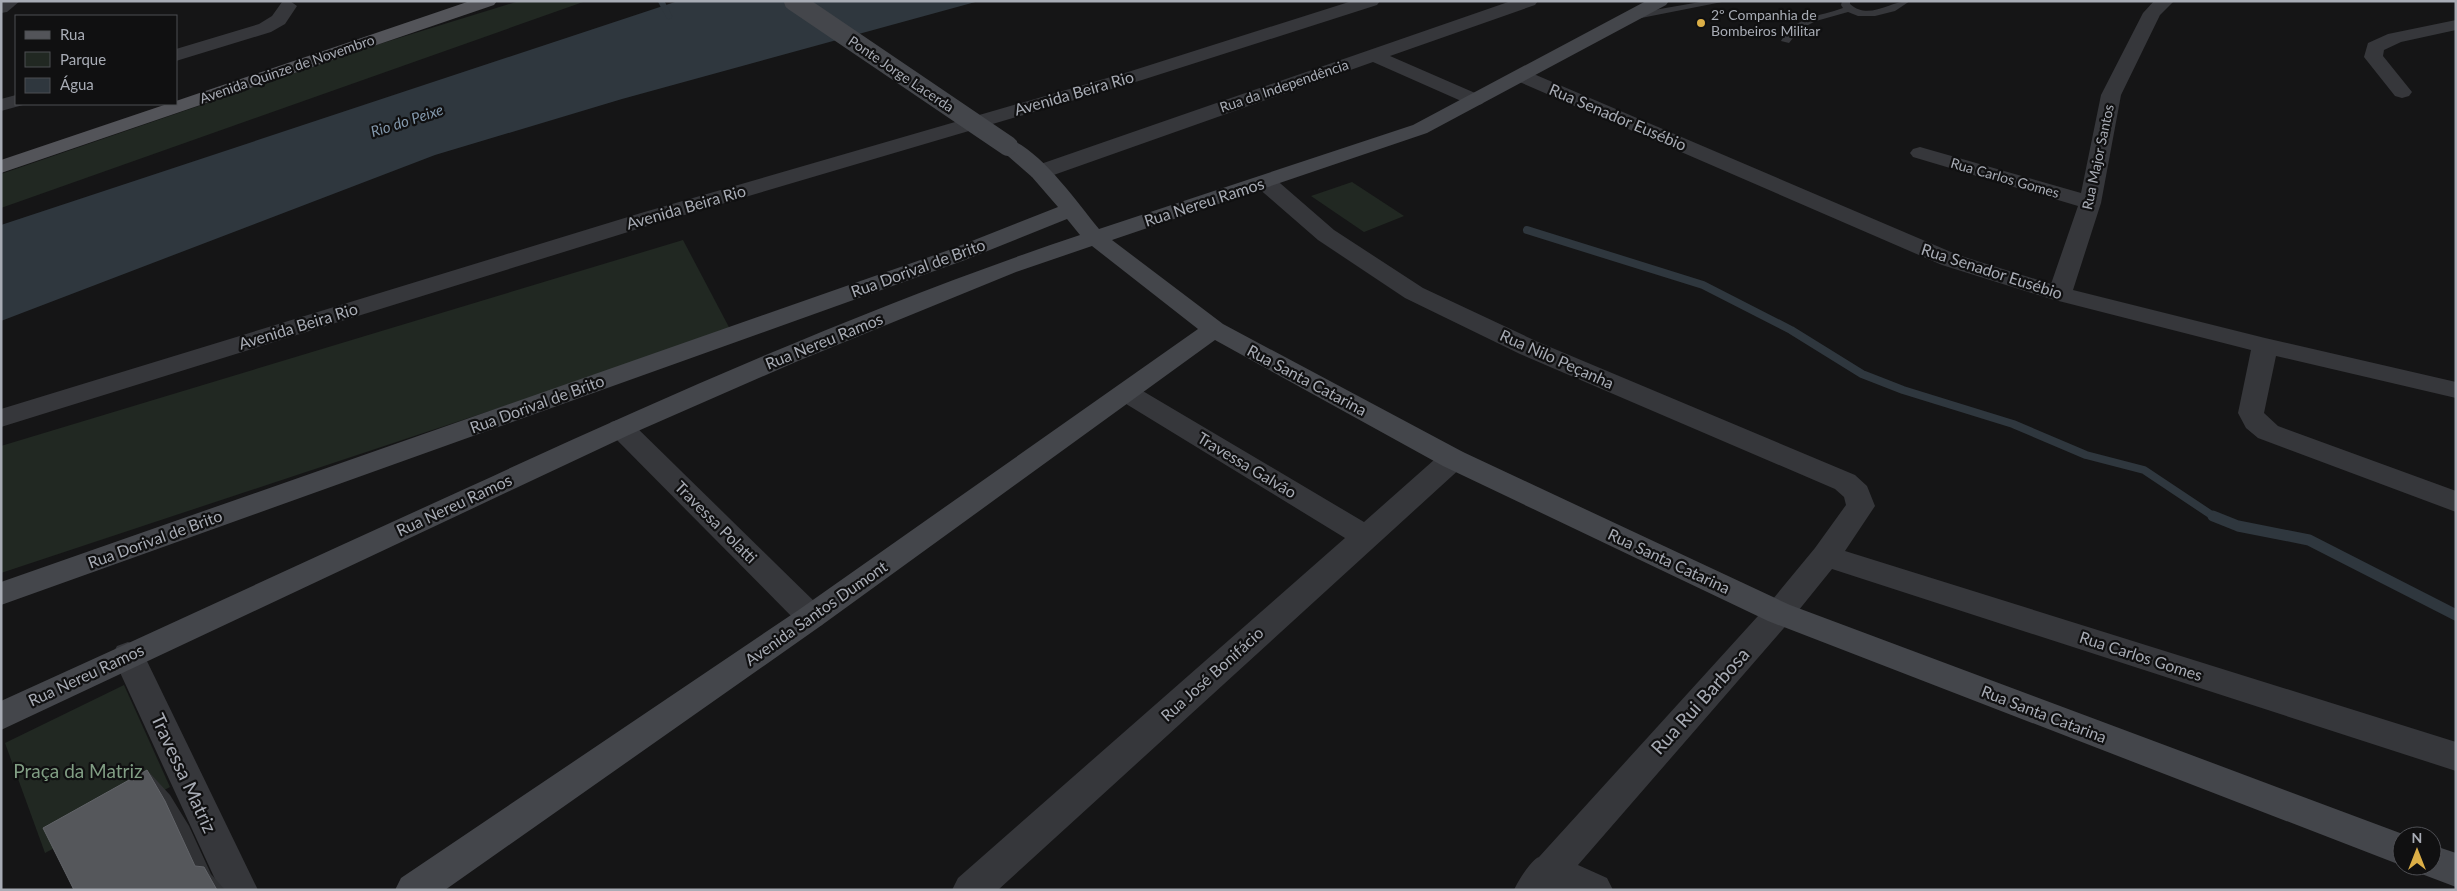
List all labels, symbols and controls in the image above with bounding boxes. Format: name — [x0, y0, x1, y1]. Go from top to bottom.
place label: 2º Companhia de Bombeiros Militar — [1711, 6, 1820, 39]
legend — [15, 15, 178, 105]
marker: 2º Companhia de Bombeiros Militar — [1695, 17, 1707, 29]
text: Rua — [60, 25, 85, 43]
street label: Avenida Quinze de Novembro — [197, 31, 377, 106]
street label: Ponte Jorge Lacerda — [845, 32, 957, 115]
text: Parque — [60, 50, 106, 68]
street label: Rua da Independência — [1217, 55, 1351, 116]
street label: Avenida Beira Rio — [1012, 66, 1136, 119]
text: Água — [60, 75, 94, 93]
street label: Rua Senador Eusébio — [1547, 79, 1690, 154]
water label: Rio do Peixe — [368, 100, 445, 140]
street label: Rua Major Santos — [2078, 103, 2117, 211]
street label: Rua Carlos Gomes — [1949, 154, 2061, 201]
street label: Rua Nereu Ramos — [1141, 173, 1266, 230]
street label: Avenida Beira Rio — [624, 180, 748, 233]
street label: Rua Dorival de Brito — [848, 234, 988, 301]
street label: Rua Senador Eusébio — [1919, 239, 2065, 302]
street label: Avenida Beira Rio — [236, 298, 360, 353]
street label: Rua Nereu Ramos — [762, 308, 885, 373]
street label: Rua Nilo Peçanha — [1497, 325, 1617, 392]
street label: Rua Santa Catarina — [1244, 340, 1370, 419]
street label: Rua Dorival de Brito — [467, 370, 607, 437]
street label: Travessa Galvão — [1194, 428, 1300, 502]
street label: Rua Nereu Ramos — [393, 469, 515, 540]
street label: Travessa Polatti — [671, 477, 761, 567]
street label: Rua Dorival de Brito — [85, 505, 225, 572]
street label: Rua Santa Catarina — [1605, 524, 1733, 597]
street label: Avenida Santos Dumont — [741, 556, 891, 669]
street label: Rua José Bonifácio — [1157, 623, 1267, 725]
street label: Rua Carlos Gomes — [2077, 627, 2205, 684]
street label: Rua Nereu Ramos — [25, 639, 147, 710]
street label: Rua Rui Barbosa — [1646, 643, 1754, 759]
street label: Rua Santa Catarina — [1979, 681, 2109, 746]
street label: Travessa Matriz — [147, 709, 222, 836]
park label: Praça da Matriz — [13, 759, 143, 782]
north arrow — [2392, 826, 2442, 876]
text: N — [2412, 829, 2422, 846]

